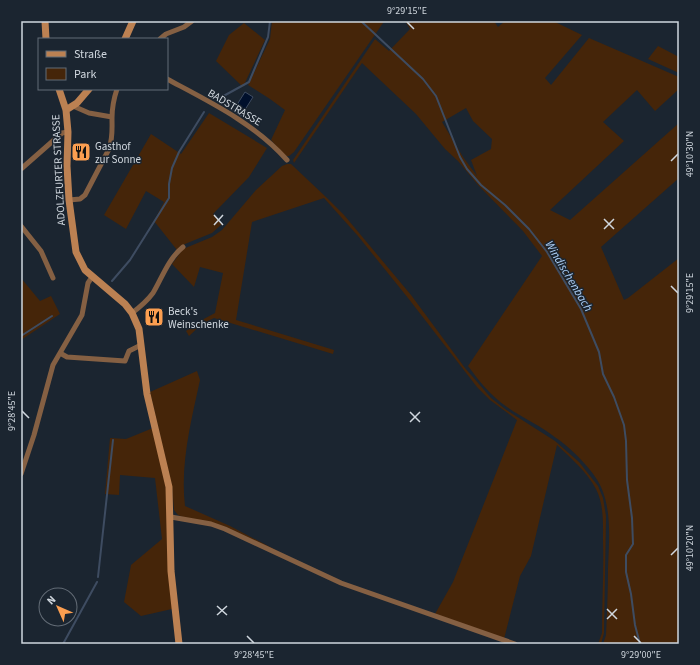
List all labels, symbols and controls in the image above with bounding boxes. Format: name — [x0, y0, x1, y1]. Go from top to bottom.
text: 9°29'15"E — [387, 4, 427, 18]
legend — [38, 38, 168, 90]
text: Straße — [74, 46, 107, 63]
text: Park — [74, 66, 96, 83]
street label: BADSTRASSE — [205, 85, 265, 130]
street label: ADOLZFURTER STRASSE — [48, 114, 69, 226]
text: 49°10'30"N — [683, 131, 697, 177]
place label: Gasthof zur Sonne — [95, 139, 141, 167]
restaurant icon: Gasthof zur Sonne — [70, 141, 92, 163]
water label: Windischenbach — [541, 237, 597, 315]
text: 9°29'15"E — [683, 273, 697, 313]
place label: Beck's Weinschenke — [168, 304, 229, 332]
restaurant icon: Beck's Weinschenke — [143, 306, 165, 328]
text: 9°28'45"E — [5, 391, 19, 431]
text: 49°10'20"N — [683, 525, 697, 571]
north arrow — [38, 587, 78, 627]
text: N — [43, 592, 59, 608]
text: 9°28'45"E — [234, 648, 274, 662]
text: 9°29'00"E — [621, 648, 661, 662]

